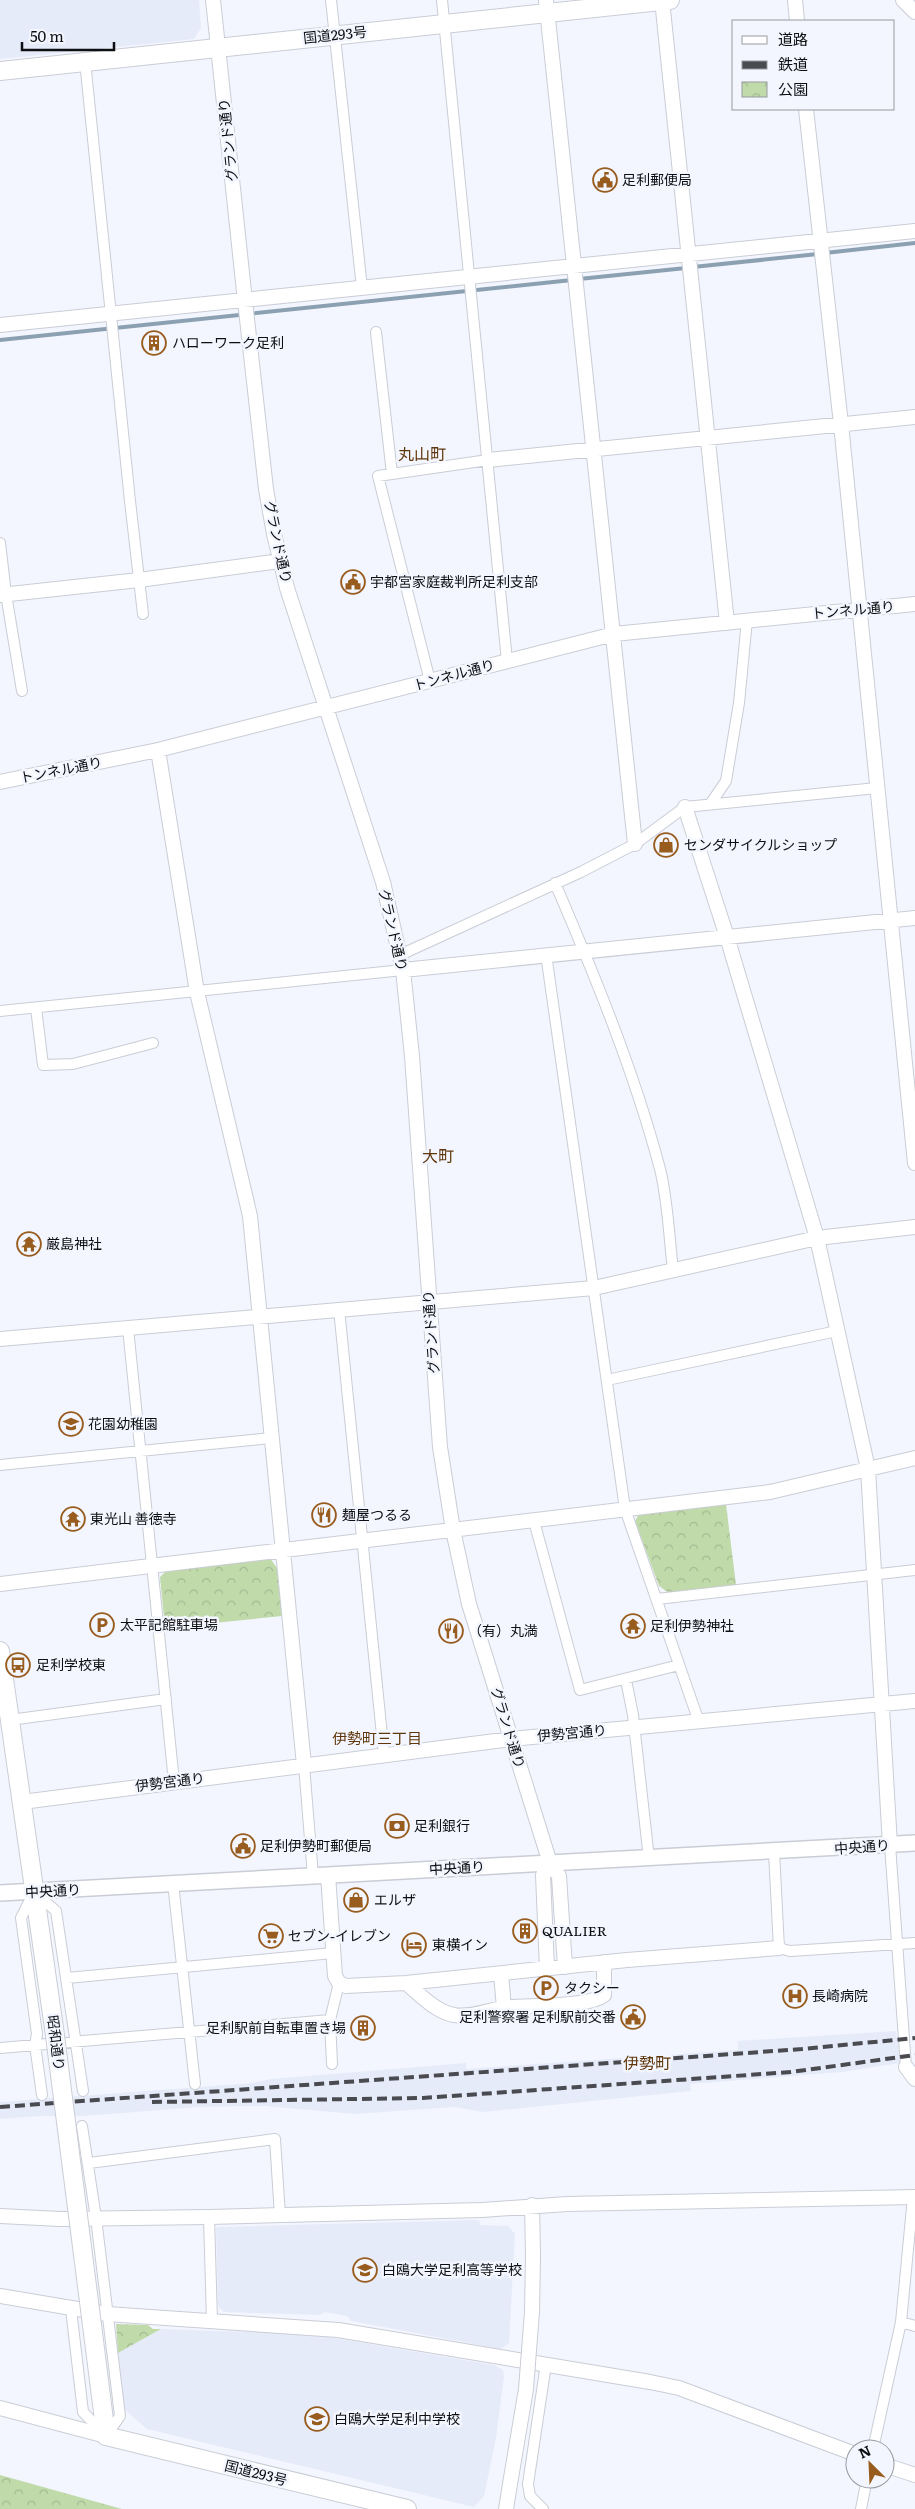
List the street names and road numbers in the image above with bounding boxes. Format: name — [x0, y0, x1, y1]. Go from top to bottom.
street label: 国道293号 — [302, 21, 368, 47]
street label: グランド通り — [213, 97, 241, 183]
street label: グランド通り — [260, 499, 297, 585]
street label: トンネル通り — [810, 595, 895, 623]
street label: トンネル通り — [411, 654, 497, 695]
street label: トンネル通り — [18, 751, 104, 787]
street label: グランド通り — [375, 887, 413, 973]
street label: グランド通り — [417, 1289, 443, 1375]
street label: グランド通り — [487, 1685, 531, 1771]
street label: 伊勢宮通り — [536, 1719, 608, 1745]
street label: 伊勢宮通り — [134, 1767, 206, 1795]
street label: 中央通り — [833, 1834, 891, 1858]
street label: 中央通り — [428, 1856, 485, 1878]
street label: 中央通り — [24, 1879, 81, 1901]
street label: 昭和通り — [44, 2014, 70, 2072]
street label: 国道293号 — [223, 2455, 290, 2489]

